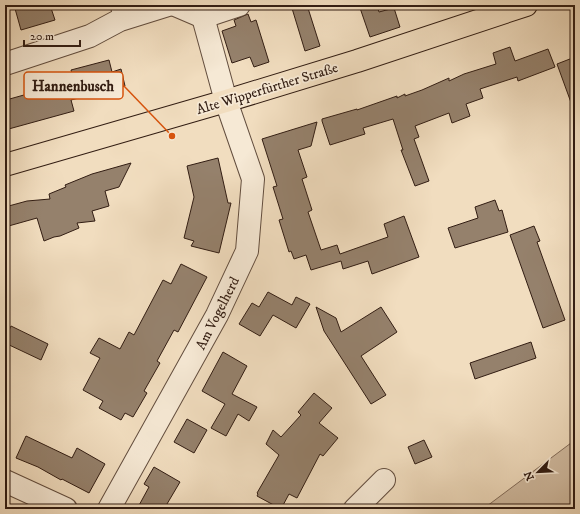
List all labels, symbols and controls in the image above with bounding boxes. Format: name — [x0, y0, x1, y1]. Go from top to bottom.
scale bar — [24, 22, 80, 48]
text: 20 m — [30, 29, 54, 44]
street label: Alte Wipperfürther Straße — [194, 59, 341, 119]
callout: Hannenbusch — [24, 72, 123, 99]
text: Hannenbusch — [32, 77, 114, 96]
street label: Am Vogelherd — [192, 274, 244, 353]
north arrow — [518, 452, 558, 492]
text: N — [522, 469, 538, 483]

